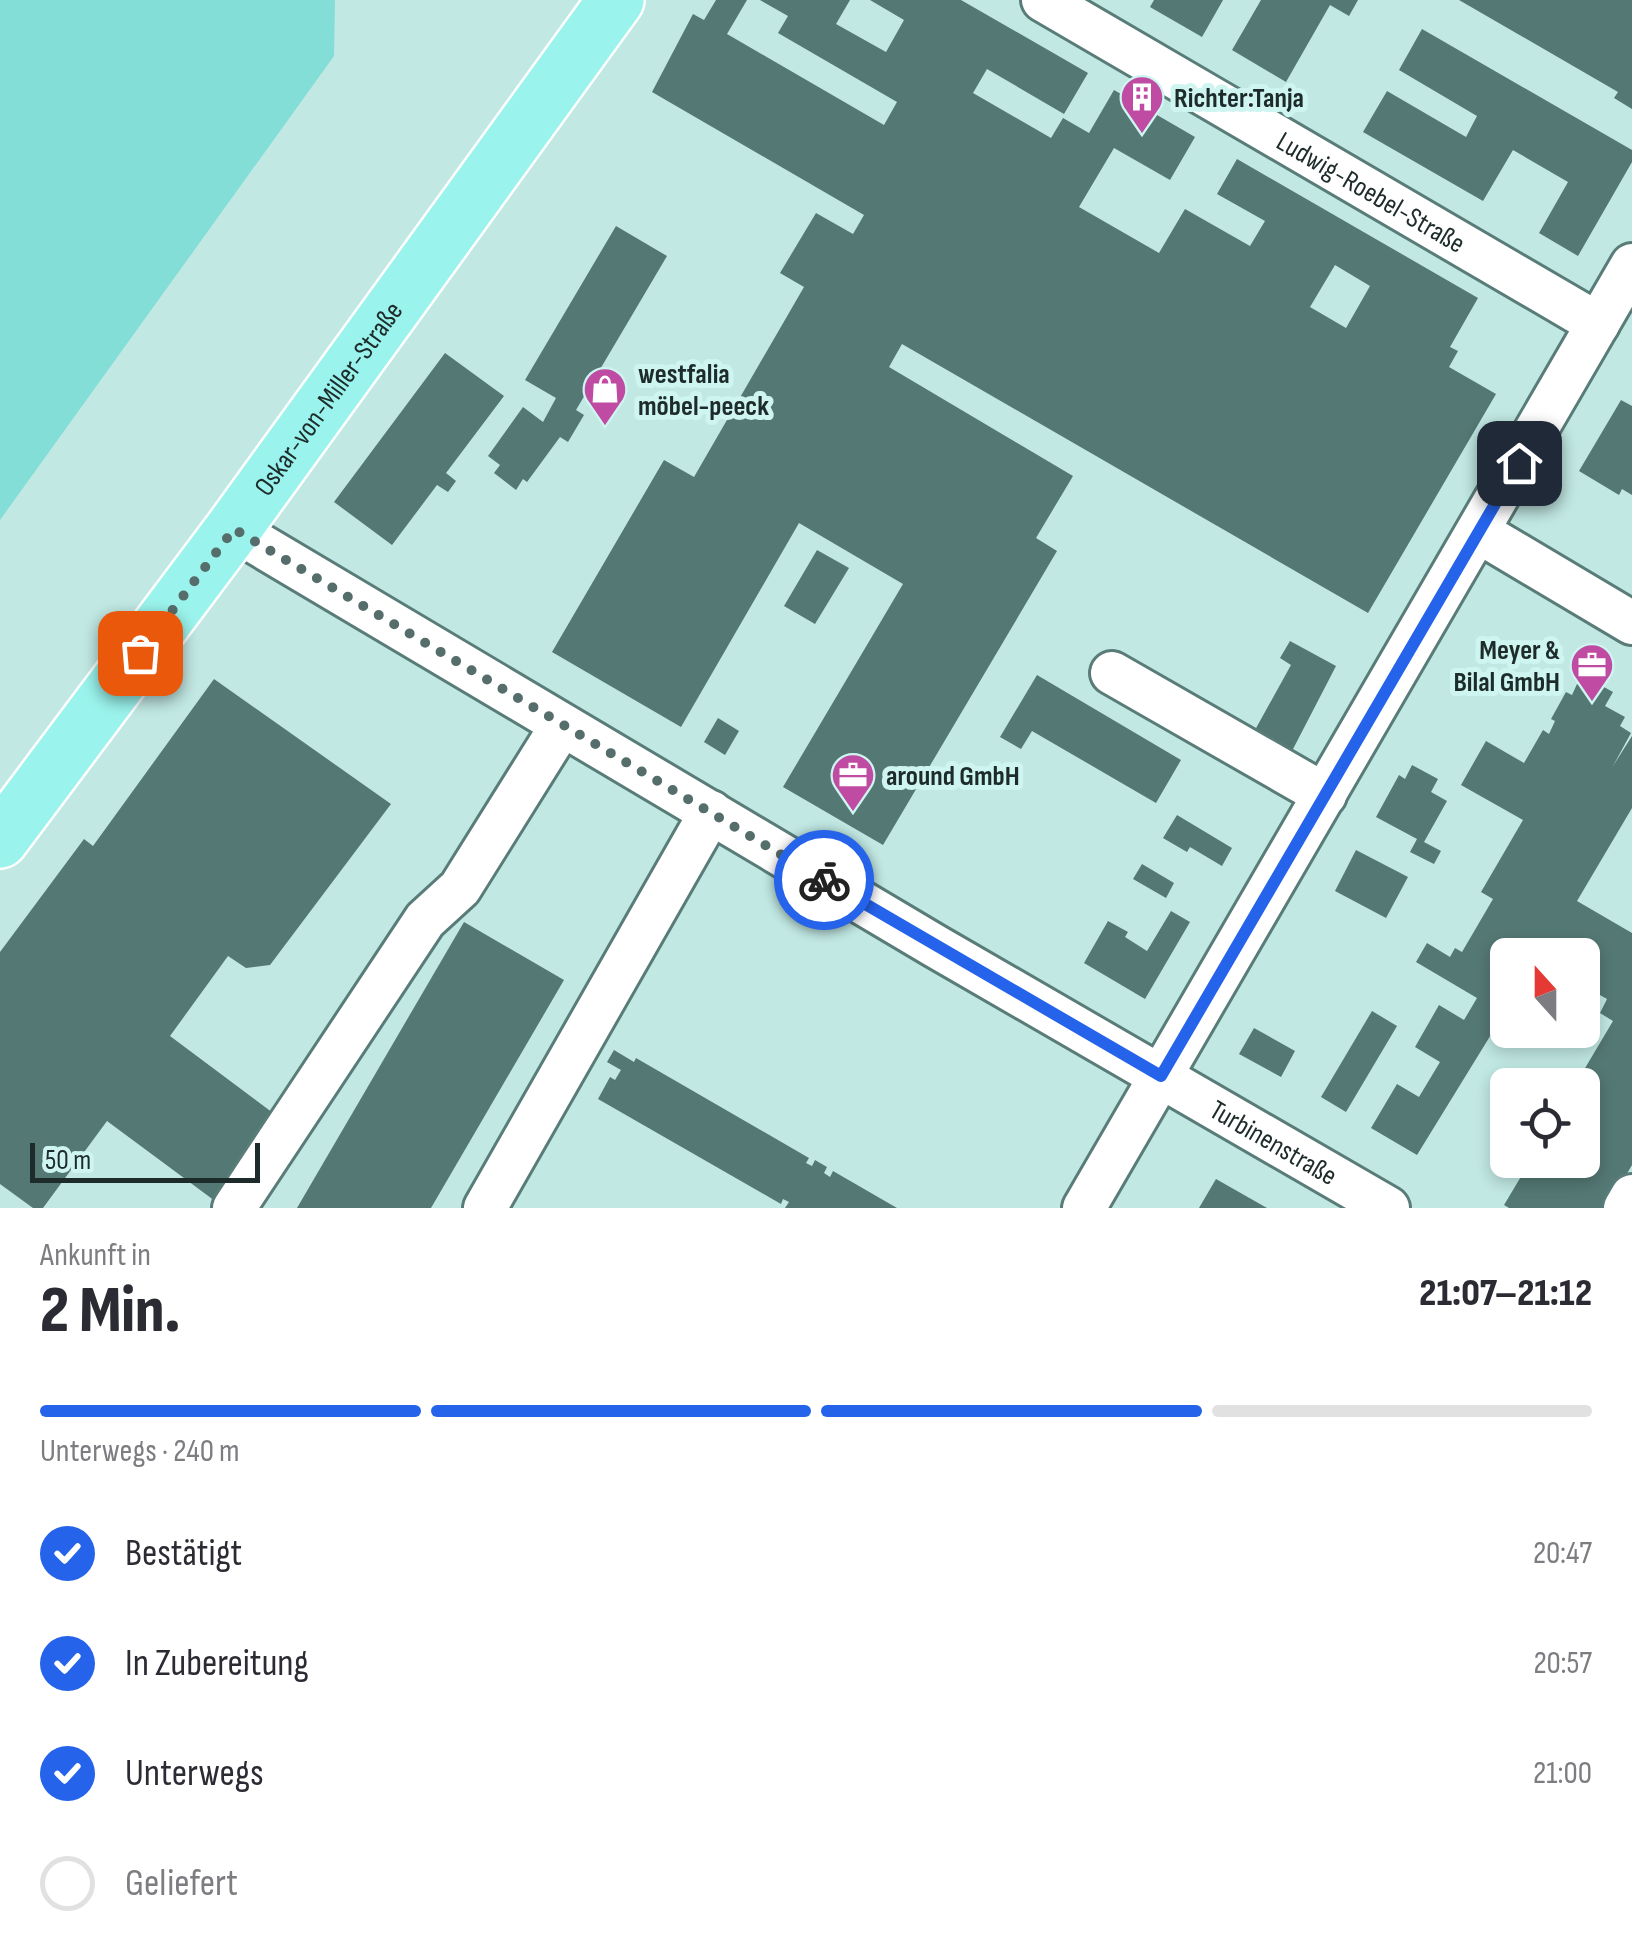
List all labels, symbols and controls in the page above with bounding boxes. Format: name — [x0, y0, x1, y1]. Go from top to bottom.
building icon: Richter:Tanja — [1119, 74, 1165, 135]
place label: Richter:Tanja — [1174, 82, 1304, 115]
street label: Ludwig-Roebel-Straße — [1270, 125, 1470, 261]
street label: Oskar-von-Miller-Straße — [248, 296, 410, 502]
place label: westfalia möbel-peeck — [638, 358, 769, 423]
shop icon: westfalia möbel-peeck — [582, 366, 628, 427]
pin — [1477, 421, 1562, 506]
icon: home — [1492, 436, 1547, 491]
pin — [98, 611, 183, 696]
icon: bag — [113, 626, 168, 681]
place label: Meyer & Bilal GmbH — [1453, 634, 1560, 699]
office icon: Meyer & Bilal GmbH — [1569, 642, 1615, 703]
office icon: around GmbH — [830, 752, 876, 813]
place label: around GmbH — [886, 760, 1020, 793]
courier — [774, 830, 874, 930]
icon: bike — [797, 853, 852, 908]
north arrow — [1490, 938, 1600, 1048]
map controls — [1490, 938, 1600, 1178]
button: locate — [1490, 1068, 1600, 1178]
street label: Turbinenstraße — [1204, 1094, 1343, 1193]
scale bar — [30, 1138, 260, 1182]
text: 50 m — [45, 1144, 91, 1177]
text: Ankunft in — [40, 1236, 151, 1275]
text: 21:07–21:12 — [1419, 1271, 1592, 1316]
text: 2 Min. — [40, 1273, 180, 1351]
text: Unterwegs · 240 m — [40, 1432, 240, 1471]
icon: check — [40, 1526, 95, 1581]
text: Bestätigt — [125, 1531, 242, 1576]
text: 20:47 — [1533, 1534, 1592, 1573]
icon: check — [40, 1636, 95, 1691]
text: In Zubereitung — [125, 1641, 309, 1686]
text: 20:57 — [1533, 1644, 1592, 1683]
icon: check — [40, 1746, 95, 1801]
text: Unterwegs — [125, 1751, 264, 1796]
text: 21:00 — [1533, 1754, 1592, 1793]
text: Geliefert — [125, 1861, 238, 1906]

